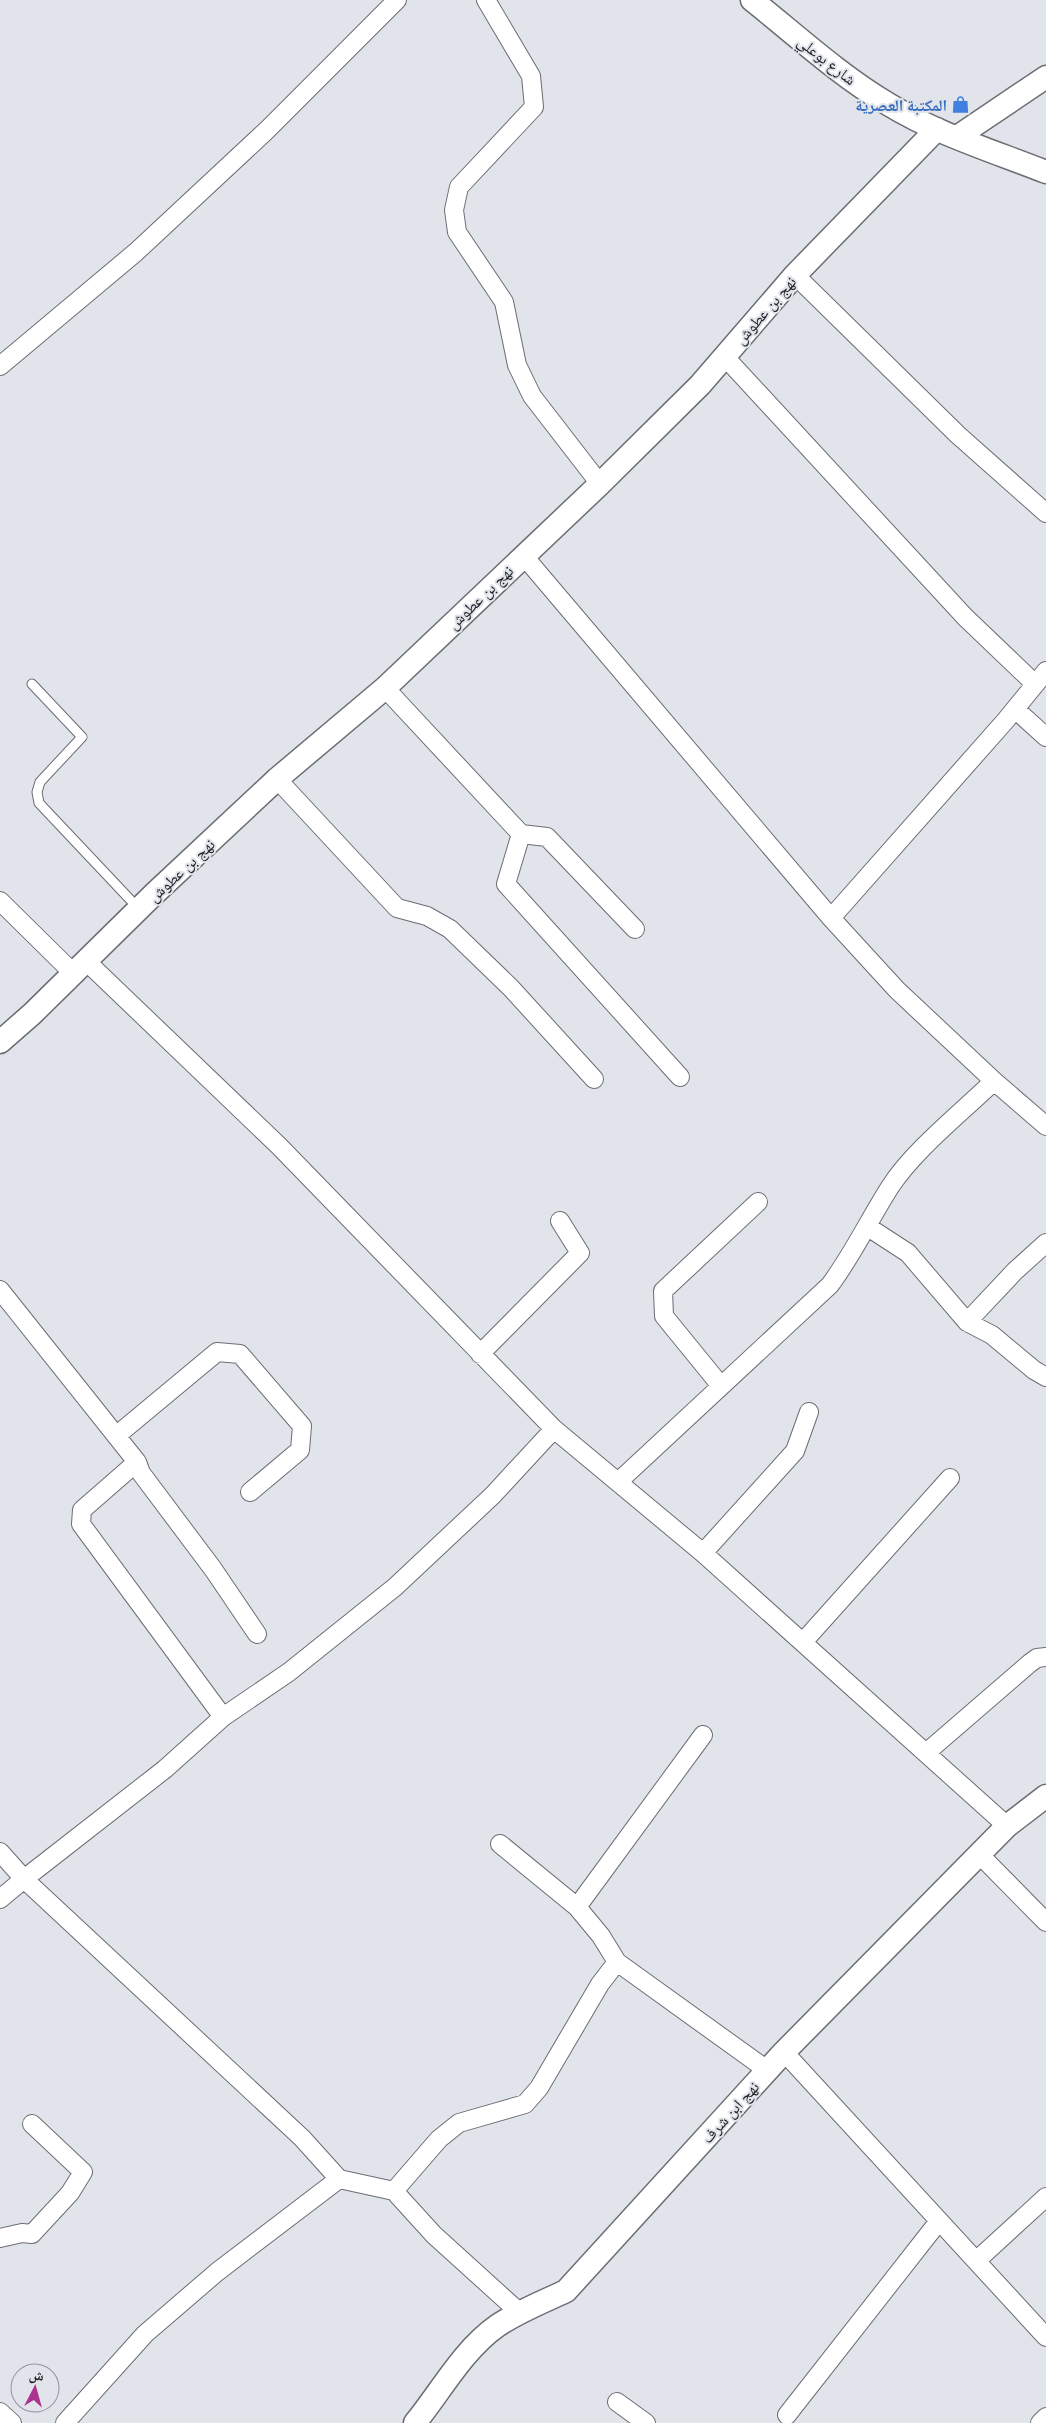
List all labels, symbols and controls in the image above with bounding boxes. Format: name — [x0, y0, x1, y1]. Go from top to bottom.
street label: شارع بوعلي — [792, 32, 860, 92]
shop icon: المكتبة العصرية — [951, 95, 971, 115]
place label: المكتبة العصرية — [855, 96, 947, 115]
street label: نهج بن عطوش — [731, 272, 801, 349]
street label: نهج بن عطوش — [443, 561, 518, 634]
street label: نهج بن عطوش — [144, 835, 219, 907]
street label: نهج ابن شرف — [698, 2078, 764, 2148]
north arrow — [10, 2363, 60, 2413]
text: ش — [28, 2366, 45, 2385]

